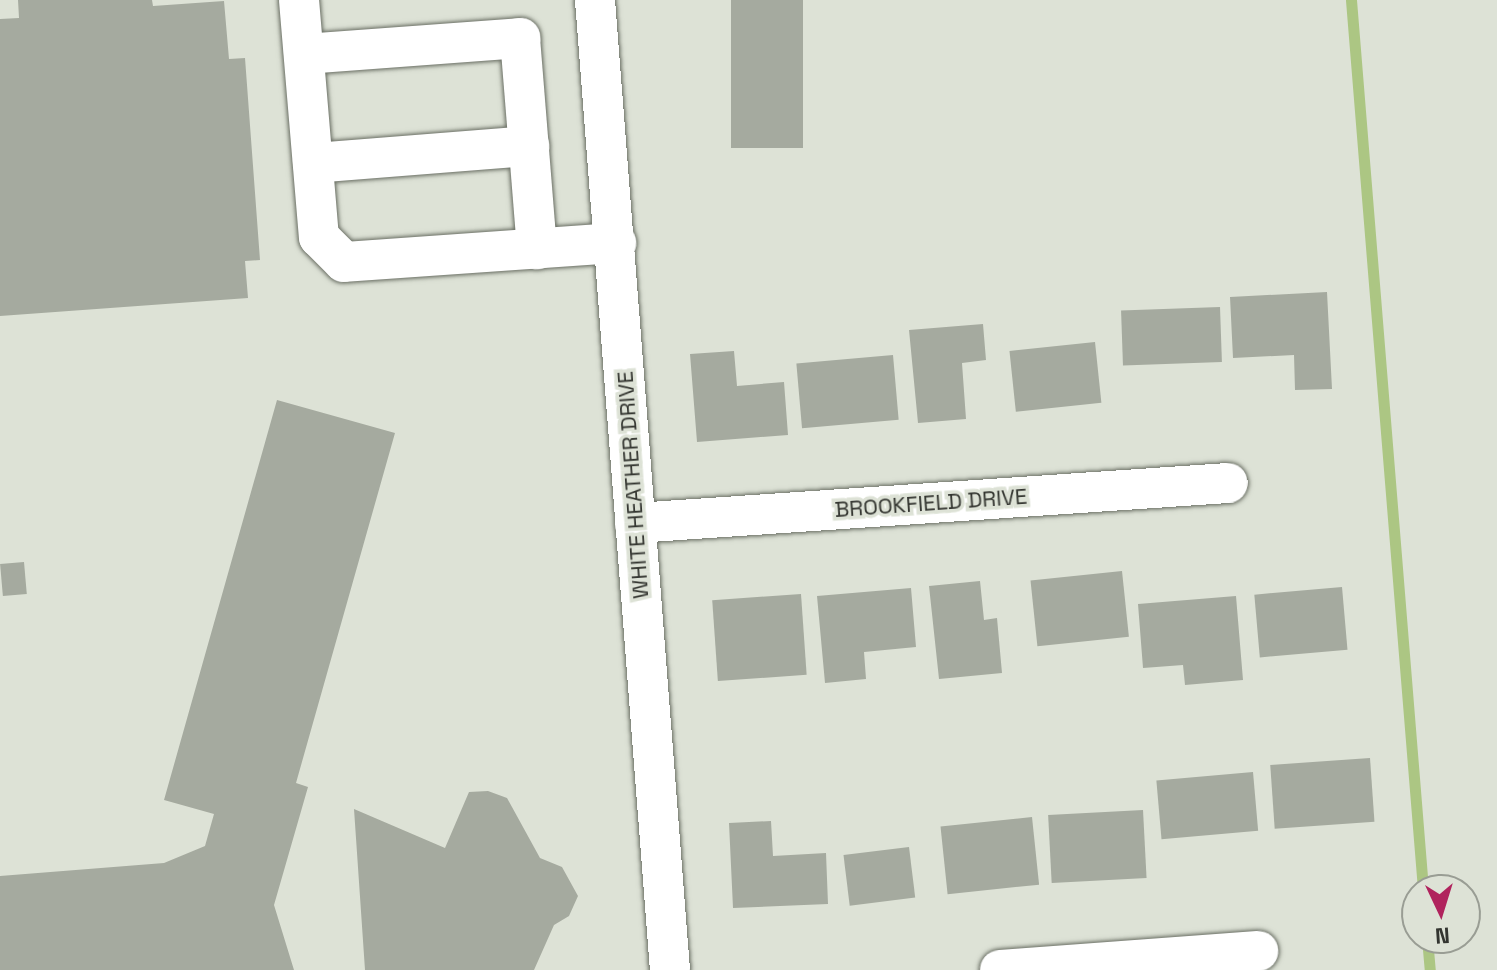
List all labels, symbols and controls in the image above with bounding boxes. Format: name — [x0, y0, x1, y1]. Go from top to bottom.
street label: WHITE HEATHER DRIVE — [612, 370, 654, 600]
street label: BROOKFIELD DRIVE — [834, 483, 1028, 523]
north arrow — [1401, 874, 1481, 954]
text: N — [1434, 921, 1451, 950]

